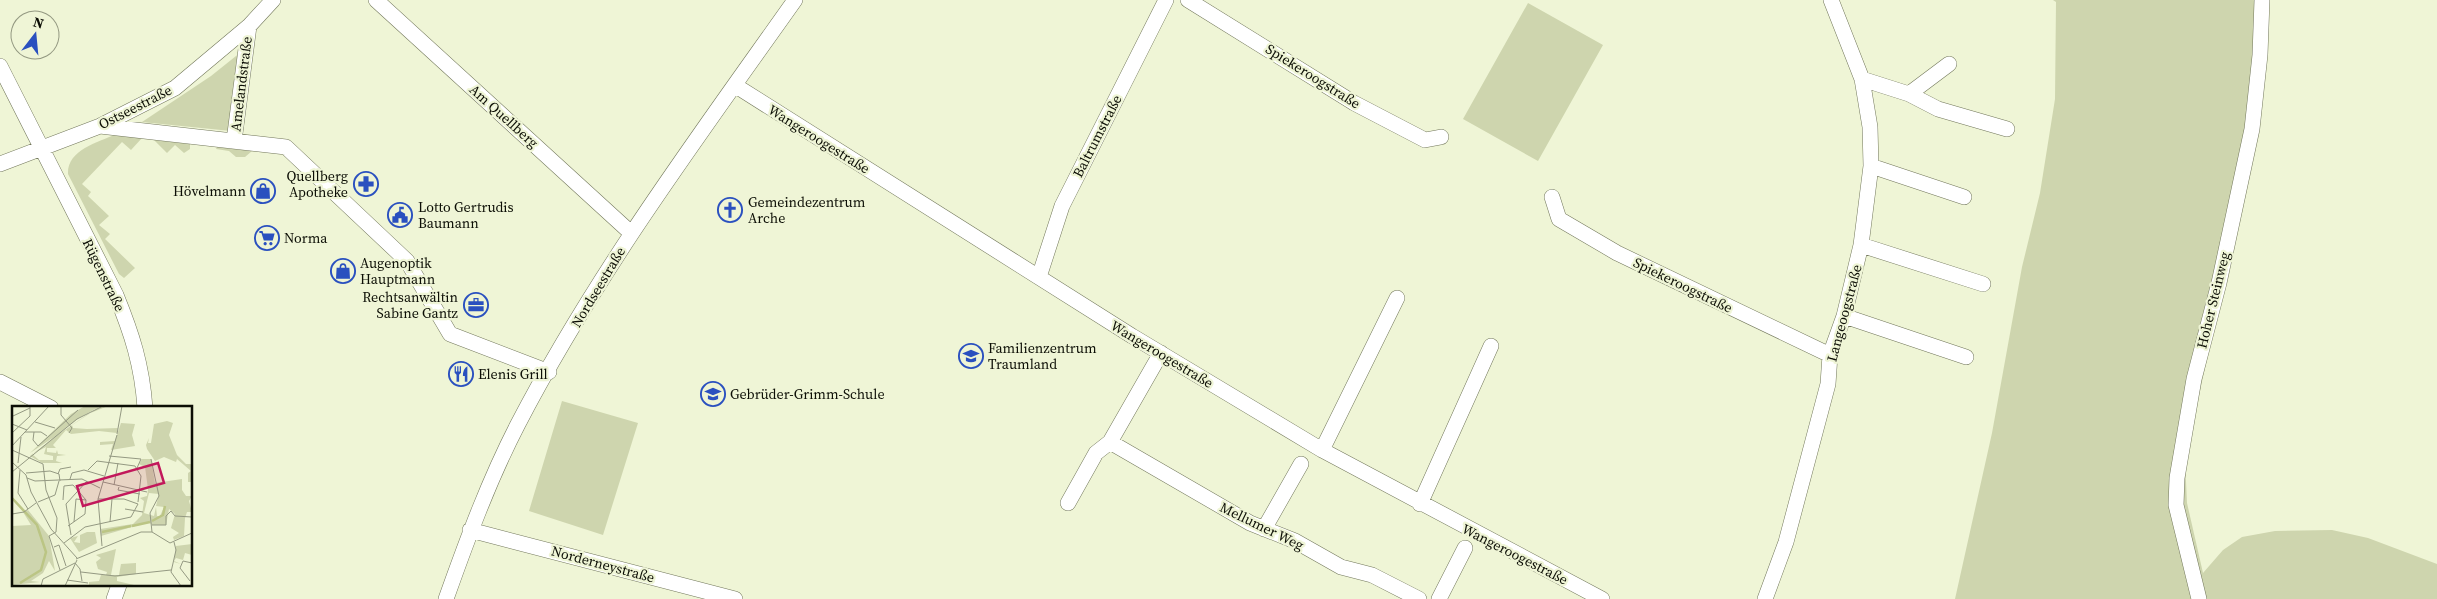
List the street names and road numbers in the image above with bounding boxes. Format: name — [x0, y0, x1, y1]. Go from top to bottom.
street label: Amelandstraße — [225, 35, 257, 133]
street label: Spiekeroogstraße — [1262, 39, 1364, 113]
street label: Ostseestraße — [95, 80, 175, 134]
street label: Am Quellberg — [465, 80, 543, 152]
street label: Baltrumstraße — [1068, 91, 1126, 181]
street label: Wangeroogestraße — [764, 100, 874, 178]
street label: Rügenstraße — [78, 235, 130, 315]
street label: Nordseestraße — [566, 243, 630, 331]
street label: Hoher Steinweg — [2191, 250, 2235, 350]
street label: Spiekeroogstraße — [1630, 252, 1736, 318]
street label: Langeoogstraße — [1821, 262, 1867, 364]
street label: Wangeroogestraße — [1107, 315, 1217, 393]
street label: Mellumer Weg — [1217, 497, 1307, 555]
street label: Wangeroogestraße — [1458, 519, 1572, 589]
street label: Norderneystraße — [549, 541, 657, 587]

